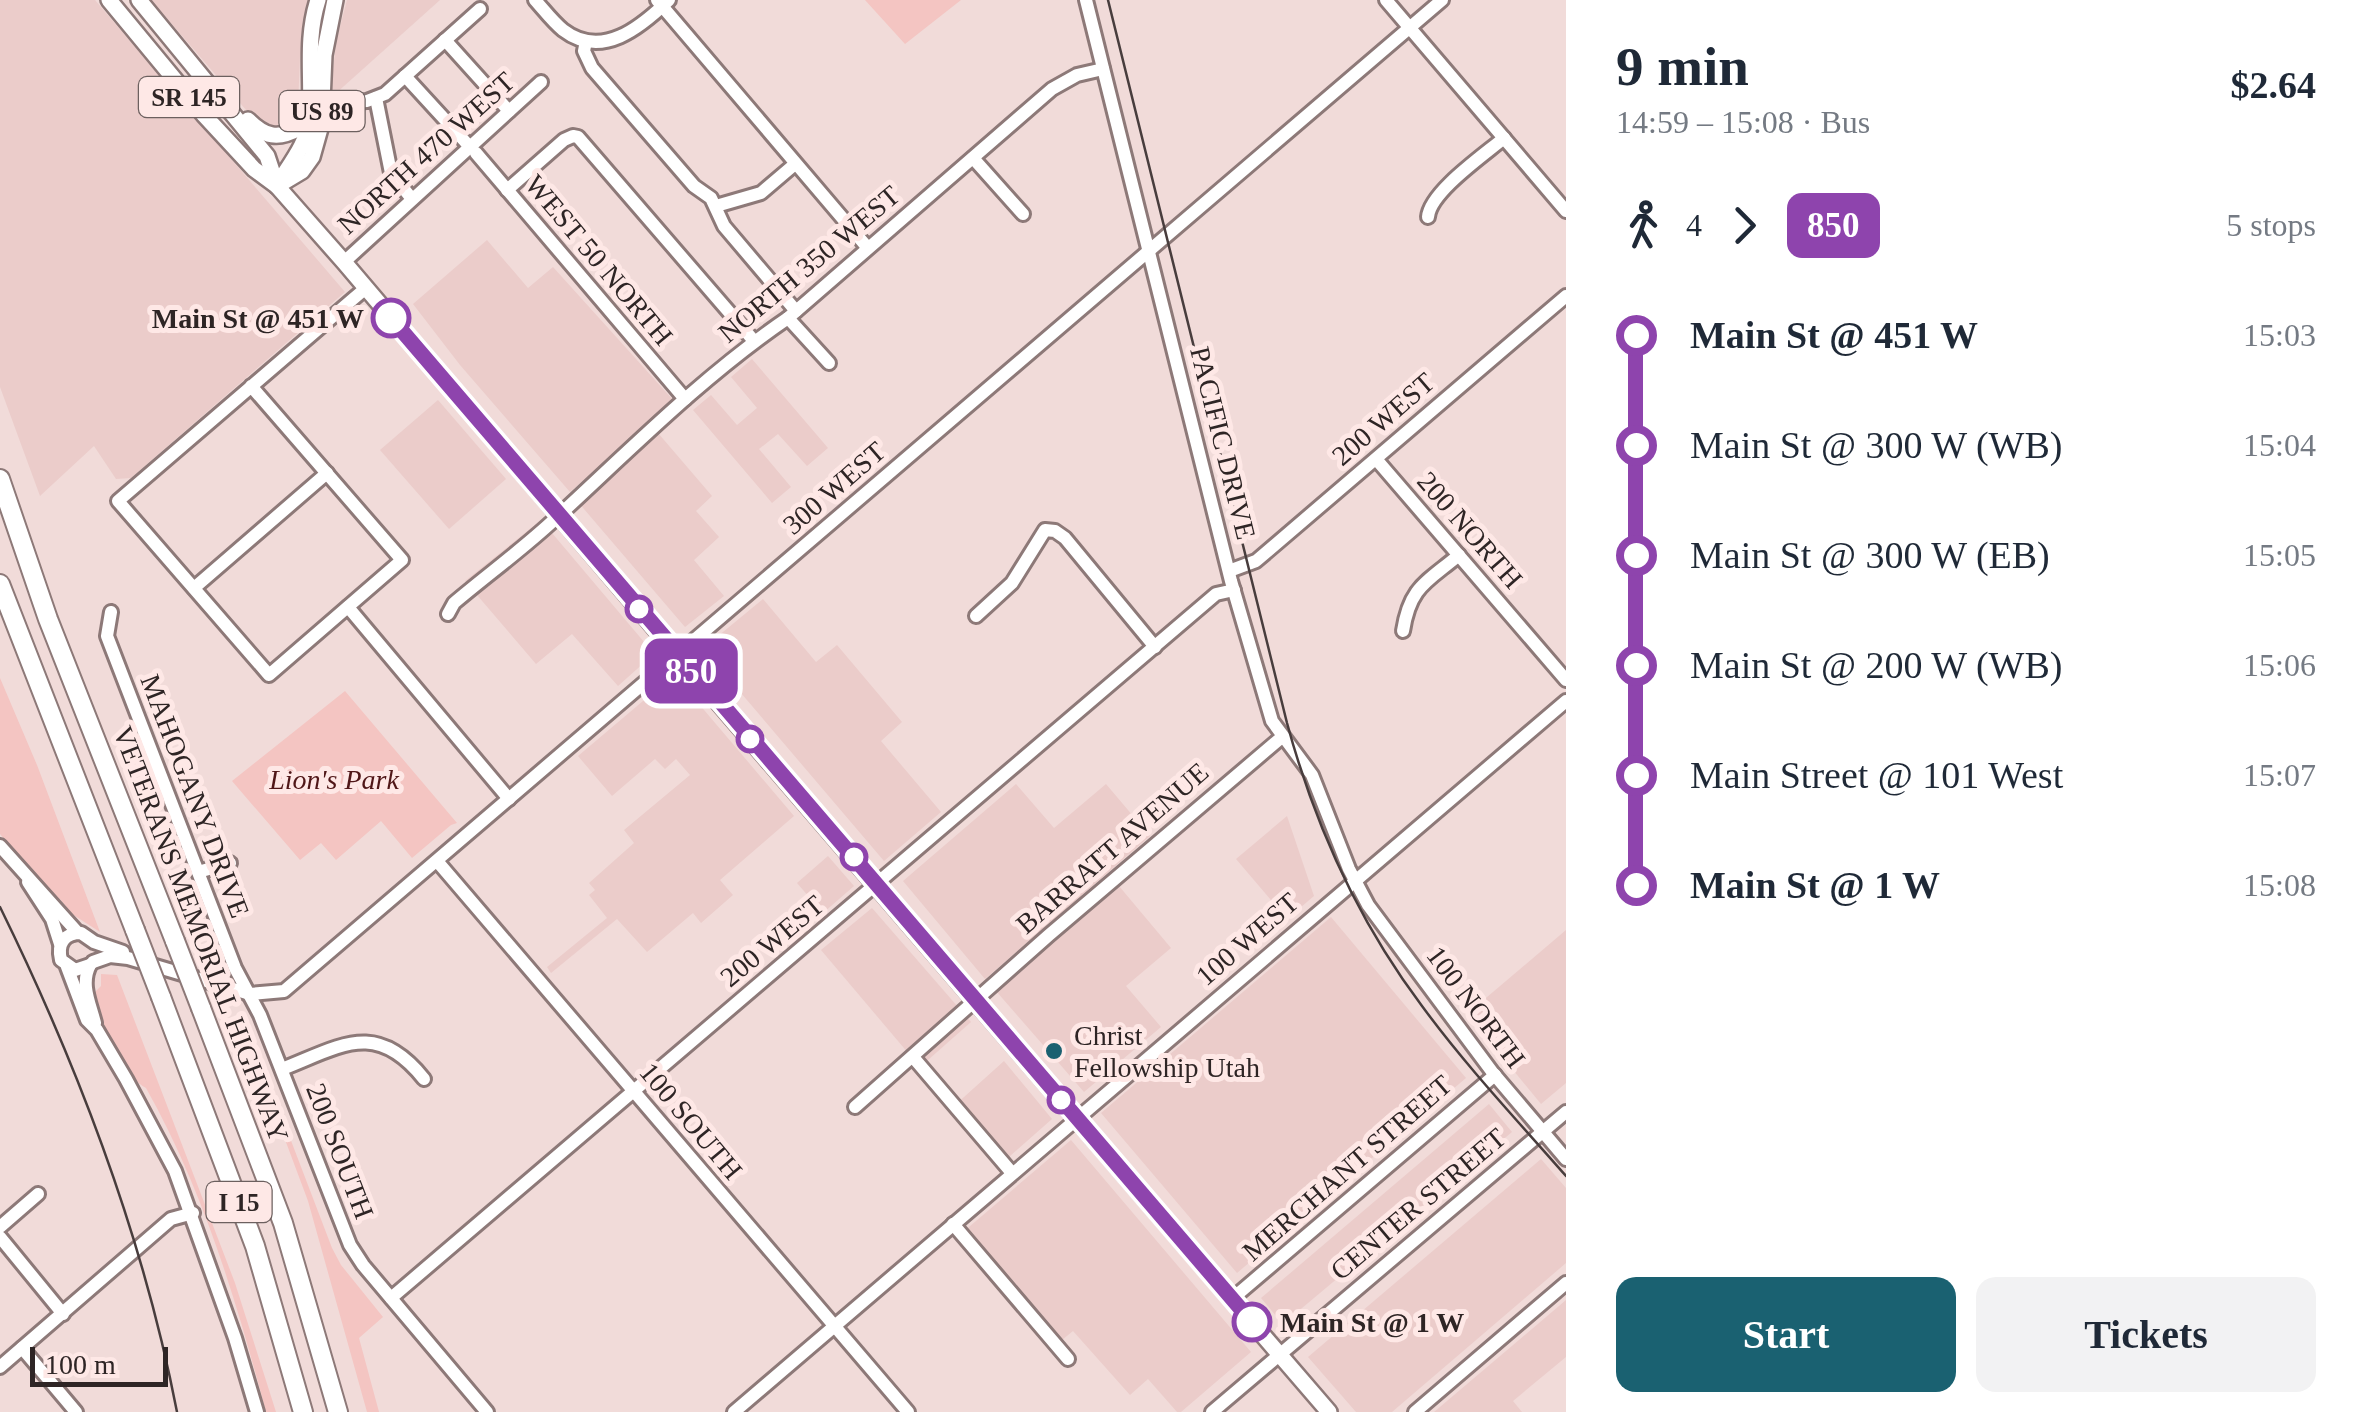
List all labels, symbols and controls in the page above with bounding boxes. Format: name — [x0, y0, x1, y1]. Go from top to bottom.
text: 9 min — [1616, 36, 1749, 97]
text: $2.64 — [2231, 64, 2316, 106]
street label: NORTH 470 WEST — [331, 66, 521, 240]
road number: SR 145 — [139, 77, 239, 117]
road number: US 89 — [280, 91, 364, 131]
text: 14:59 – 15:08 · Bus — [1616, 104, 1870, 140]
street label: WEST 50 NORTH — [519, 169, 679, 351]
street label: NORTH 350 WEST — [712, 179, 906, 349]
icon: walk — [1616, 198, 1671, 253]
icon: forward — [1717, 198, 1772, 253]
text: 850 — [1807, 206, 1860, 245]
text: 4 — [1686, 207, 1702, 243]
text: 5 stops — [2226, 207, 2316, 243]
marker: Main St @ 451 W — [372, 299, 410, 337]
place label: Main St @ 451 W — [152, 303, 364, 334]
text: Main St @ 451 W — [1690, 314, 1978, 356]
text: 15:03 — [2243, 317, 2316, 353]
street label: PACIFIC DRIVE — [1184, 344, 1262, 542]
street label: 200 WEST — [1326, 366, 1440, 472]
text: Main St @ 300 W (WB) — [1690, 424, 2062, 466]
text: 15:04 — [2243, 427, 2316, 463]
street label: 300 WEST — [777, 435, 891, 541]
street label: 200 NORTH — [1411, 466, 1529, 594]
text: Main St @ 300 W (EB) — [1690, 534, 2050, 576]
text: 15:05 — [2243, 537, 2316, 573]
unlabelled marker — [626, 596, 652, 622]
line badge: 850 — [634, 638, 748, 704]
text: Main St @ 200 W (WB) — [1690, 644, 2062, 686]
text: 15:06 — [2243, 647, 2316, 683]
text: 850 — [665, 652, 717, 691]
street label: MAHOGANY DRIVE — [134, 670, 256, 922]
street label: VETERANS MEMORIAL HIGHWAY — [107, 722, 295, 1146]
unlabelled marker — [737, 726, 763, 752]
text: Main Street @ 101 West — [1690, 754, 2063, 796]
street label: BARRATT AVENUE — [1010, 756, 1214, 940]
text: 15:07 — [2243, 757, 2316, 793]
park label: Lion's Park — [268, 764, 399, 795]
unlabelled marker — [841, 844, 867, 870]
text: Main St @ 1 W — [1690, 864, 1940, 906]
text: 15:08 — [2243, 867, 2316, 903]
street label: 100 WEST — [1190, 886, 1304, 992]
street label: 200 WEST — [714, 889, 830, 993]
street label: 100 NORTH — [1420, 940, 1532, 1074]
place label: Christ Fellowship Utah — [1074, 1020, 1260, 1083]
marker: Christ Fellowship Utah — [1043, 1040, 1065, 1062]
street label: 100 SOUTH — [633, 1057, 749, 1185]
street label: MERCHANT STREET — [1236, 1069, 1458, 1267]
street label: 200 SOUTH — [300, 1079, 380, 1223]
unlabelled marker — [1048, 1087, 1074, 1113]
street label: CENTER STREET — [1324, 1122, 1512, 1286]
road number: I 15 — [206, 1182, 272, 1222]
button: Start — [1616, 1277, 1956, 1392]
button: Tickets — [1976, 1277, 2316, 1392]
marker: Main St @ 1 W — [1233, 1303, 1271, 1341]
place label: Main St @ 1 W — [1280, 1307, 1464, 1338]
scale bar — [30, 1342, 168, 1386]
text: 100 m — [45, 1349, 116, 1380]

